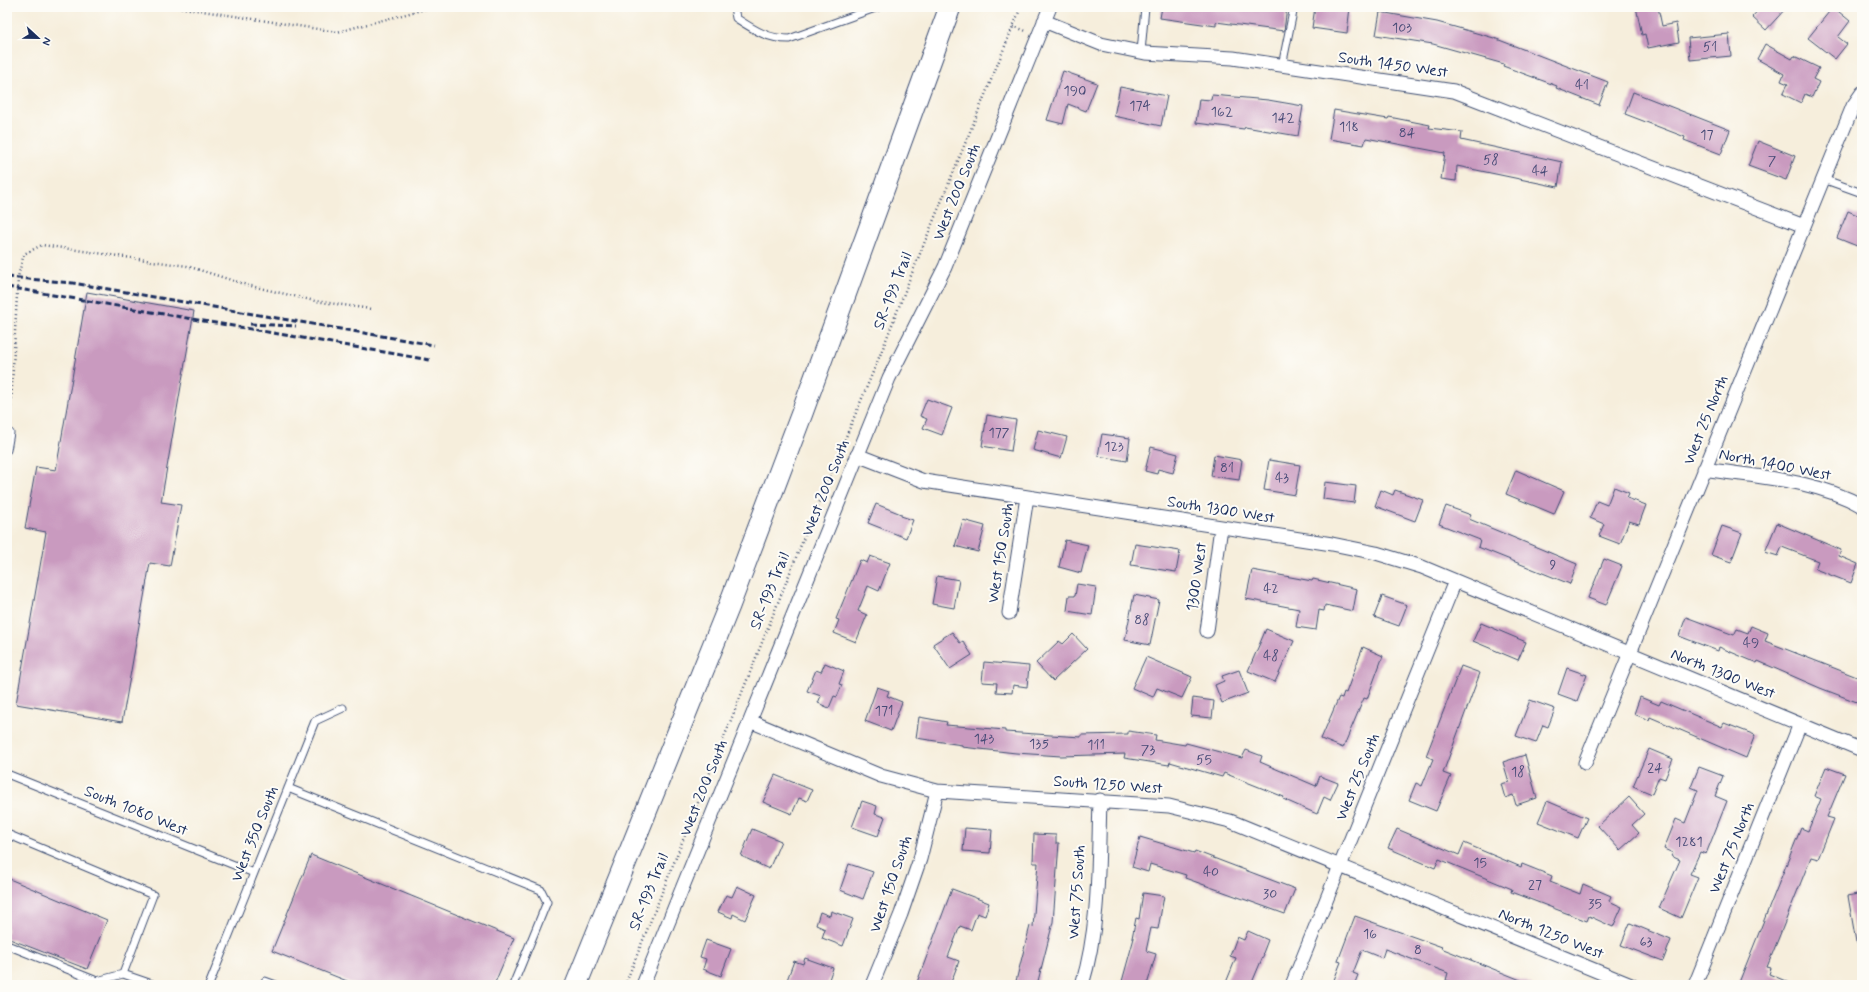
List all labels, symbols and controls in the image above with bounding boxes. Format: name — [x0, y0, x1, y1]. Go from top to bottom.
north arrow — [18, 18, 58, 58]
house number: 103 — [1392, 19, 1412, 37]
text: N — [38, 35, 54, 47]
house number: 51 — [1703, 38, 1717, 56]
street label: South 1450 West — [1337, 47, 1449, 83]
house number: 41 — [1575, 76, 1589, 94]
house number: 190 — [1063, 82, 1087, 100]
house number: 174 — [1129, 97, 1151, 115]
house number: 162 — [1211, 103, 1233, 121]
house number: 142 — [1271, 109, 1295, 127]
house number: 118 — [1339, 118, 1359, 136]
house number: 84 — [1399, 124, 1416, 142]
house number: 17 — [1700, 126, 1714, 144]
street label: West 200 South — [928, 140, 986, 244]
house number: 58 — [1483, 151, 1499, 169]
house number: 7 — [1768, 152, 1777, 170]
house number: 44 — [1532, 162, 1549, 180]
street label: SR-193 Trail — [869, 249, 917, 333]
street label: West 25 North — [1678, 372, 1734, 468]
house number: 177 — [988, 424, 1010, 442]
street label: West 200 South — [797, 436, 855, 540]
house number: 123 — [1104, 438, 1124, 456]
street label: North 1400 West — [1717, 444, 1833, 486]
house number: 81 — [1220, 459, 1234, 477]
house number: 43 — [1275, 469, 1289, 487]
street label: South 1300 West — [1166, 491, 1276, 529]
street label: West 150 South — [983, 501, 1019, 605]
street label: 1300 West — [1182, 541, 1212, 613]
street label: SR-193 Trail — [745, 549, 795, 633]
house number: 9 — [1550, 556, 1557, 574]
house number: 42 — [1263, 580, 1279, 598]
house number: 88 — [1134, 611, 1150, 629]
house number: 49 — [1743, 634, 1759, 652]
street label: North 1300 West — [1668, 643, 1778, 705]
house number: 48 — [1263, 647, 1279, 665]
house number: 171 — [875, 702, 893, 720]
house number: 143 — [974, 730, 995, 748]
street label: West 25 South — [1331, 730, 1385, 824]
house number: 135 — [1029, 735, 1049, 753]
street label: West 200 South — [675, 736, 733, 840]
house number: 111 — [1087, 736, 1105, 754]
house number: 73 — [1141, 741, 1155, 759]
house number: 55 — [1196, 751, 1212, 769]
house number: 24 — [1647, 759, 1663, 777]
house number: 18 — [1511, 763, 1525, 781]
street label: South 1250 West — [1053, 771, 1163, 799]
street label: South 1080 West — [81, 781, 191, 841]
street label: West 350 South — [226, 783, 284, 885]
street label: West 75 North — [1704, 799, 1760, 897]
street label: West 150 South — [865, 833, 917, 935]
house number: 1281 — [1675, 833, 1703, 851]
street label: West 75 South — [1063, 844, 1091, 940]
street label: SR-193 Trail — [624, 850, 674, 934]
house number: 15 — [1473, 854, 1487, 872]
house number: 40 — [1203, 863, 1219, 881]
house number: 27 — [1528, 876, 1542, 894]
house number: 30 — [1263, 885, 1277, 903]
house number: 35 — [1588, 895, 1602, 913]
street label: North 1250 West — [1495, 903, 1607, 965]
house number: 16 — [1363, 925, 1377, 943]
house number: 63 — [1639, 933, 1653, 951]
house number: 8 — [1414, 941, 1422, 959]

